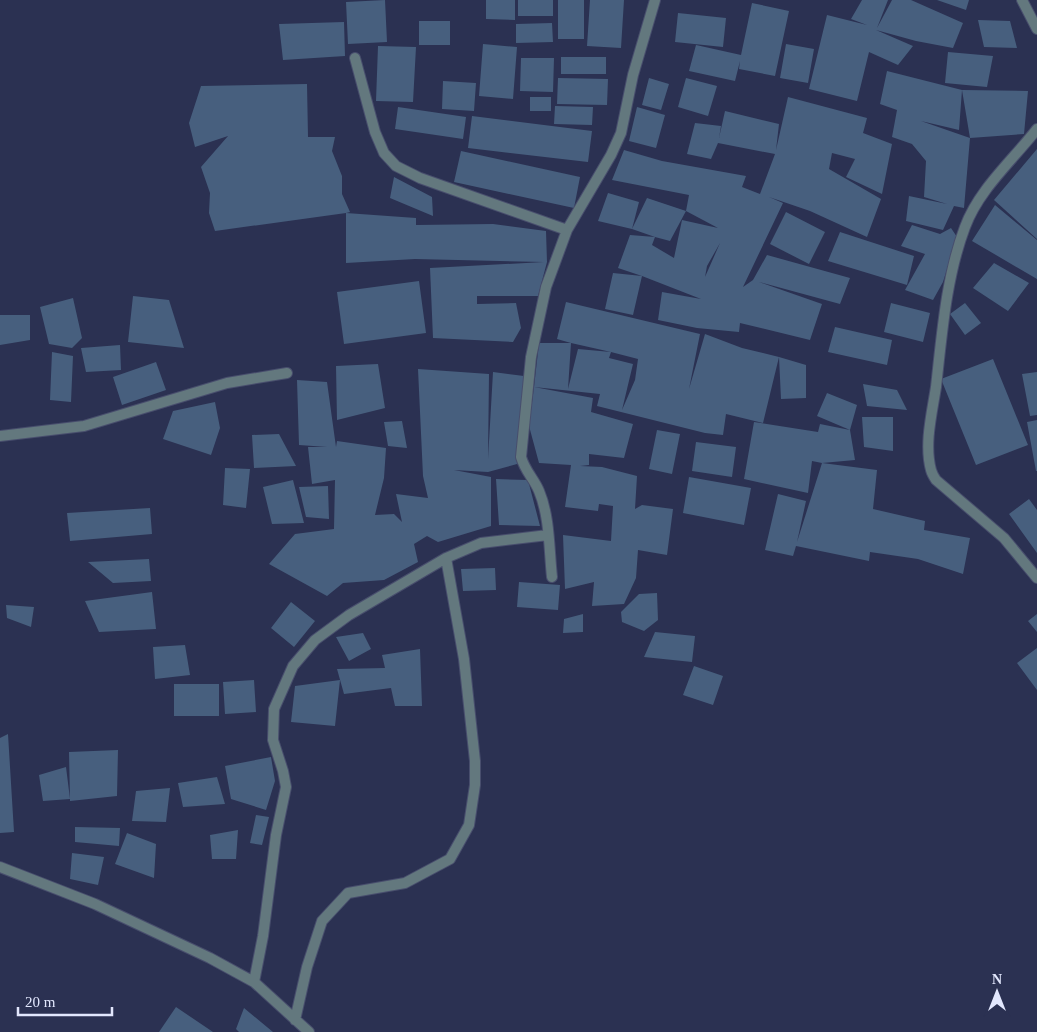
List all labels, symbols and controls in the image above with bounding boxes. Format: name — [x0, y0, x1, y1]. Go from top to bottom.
north arrow — [972, 967, 1022, 1017]
text: N — [992, 972, 1002, 987]
scale bar — [18, 984, 111, 1016]
text: 20 m — [25, 994, 56, 1010]

